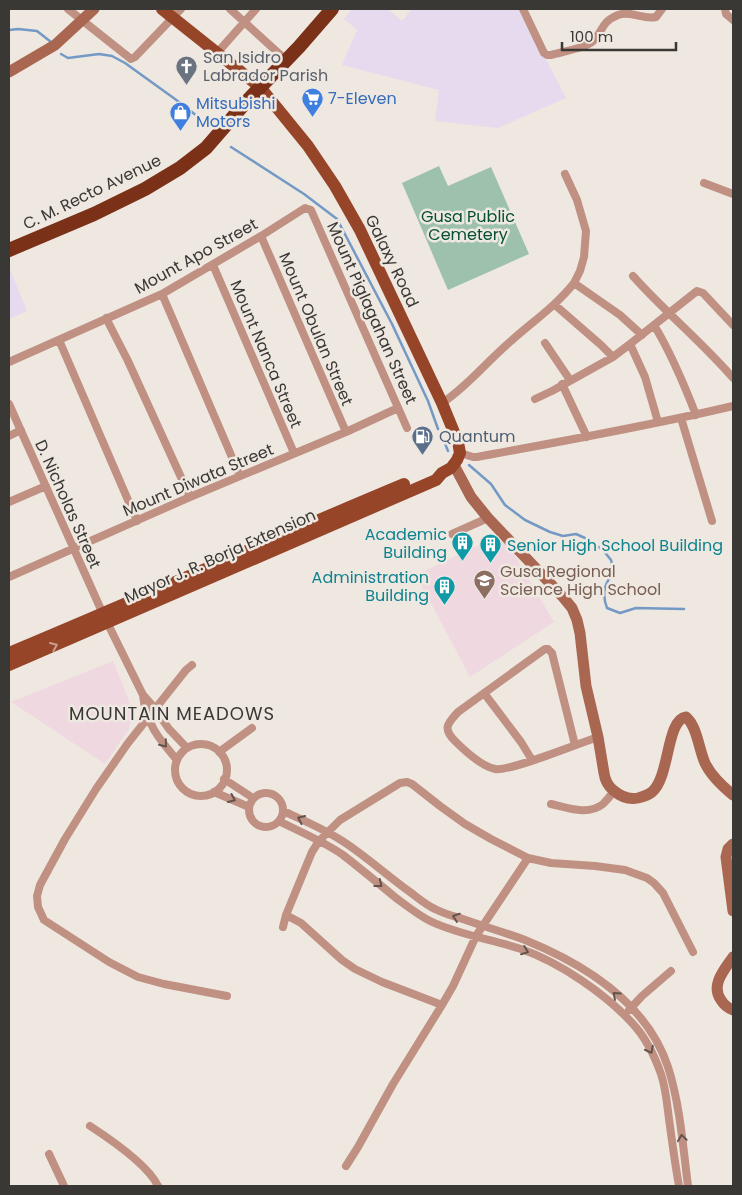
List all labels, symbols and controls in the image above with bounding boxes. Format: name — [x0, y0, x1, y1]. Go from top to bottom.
scale bar — [562, 20, 676, 52]
text: 100 m — [570, 26, 613, 47]
place label: San Isidro Labrador Parish — [203, 46, 328, 87]
church icon: San Isidro Labrador Parish — [175, 54, 199, 85]
supermarket icon: 7-Eleven — [300, 86, 324, 117]
place label: 7-Eleven — [328, 87, 397, 110]
place label: Mitsubishi Motors — [196, 92, 275, 133]
shop icon: Mitsubishi Motors — [168, 100, 192, 131]
street label: C. M. Recto Avenue — [19, 148, 165, 235]
park label: Gusa Public Cemetery — [421, 205, 515, 246]
street label: Galaxy Road — [360, 211, 424, 311]
street label: Mount Apo Street — [130, 213, 262, 299]
street label: Mount Piglagahan Street — [321, 218, 423, 408]
street label: Mount Obulan Street — [273, 249, 359, 409]
street label: Mount Nanca Street — [224, 277, 308, 432]
fuel station icon: Quantum — [411, 424, 435, 455]
place label: Quantum — [439, 425, 515, 448]
street label: D. Nicholas Street — [29, 436, 107, 572]
street label: Mount Diwata Street — [119, 438, 277, 522]
street label: Mayor J. R. Borja Extension — [121, 503, 319, 609]
place label: Academic Building — [365, 523, 447, 564]
building icon: Academic Building — [451, 531, 475, 562]
building icon: Senior High School Building — [479, 533, 503, 564]
place label: Senior High School Building — [507, 534, 723, 557]
place label: Gusa Regional Science High School — [500, 560, 661, 601]
place label: Administration Building — [312, 566, 429, 607]
school or university icon: Gusa Regional Science High School — [472, 568, 496, 599]
building icon: Administration Building — [433, 574, 457, 605]
one-way arrow — [49, 641, 58, 652]
district label: MOUNTAIN MEADOWS — [69, 701, 275, 726]
one-way arrow — [159, 739, 168, 748]
one-way arrow — [227, 793, 236, 804]
one-way arrow — [297, 815, 306, 825]
one-way arrow — [374, 879, 383, 888]
one-way arrow — [452, 913, 461, 923]
one-way arrow — [520, 945, 529, 955]
one-way arrow — [613, 991, 622, 1000]
one-way arrow — [644, 1045, 654, 1054]
one-way arrow — [677, 1134, 687, 1142]

